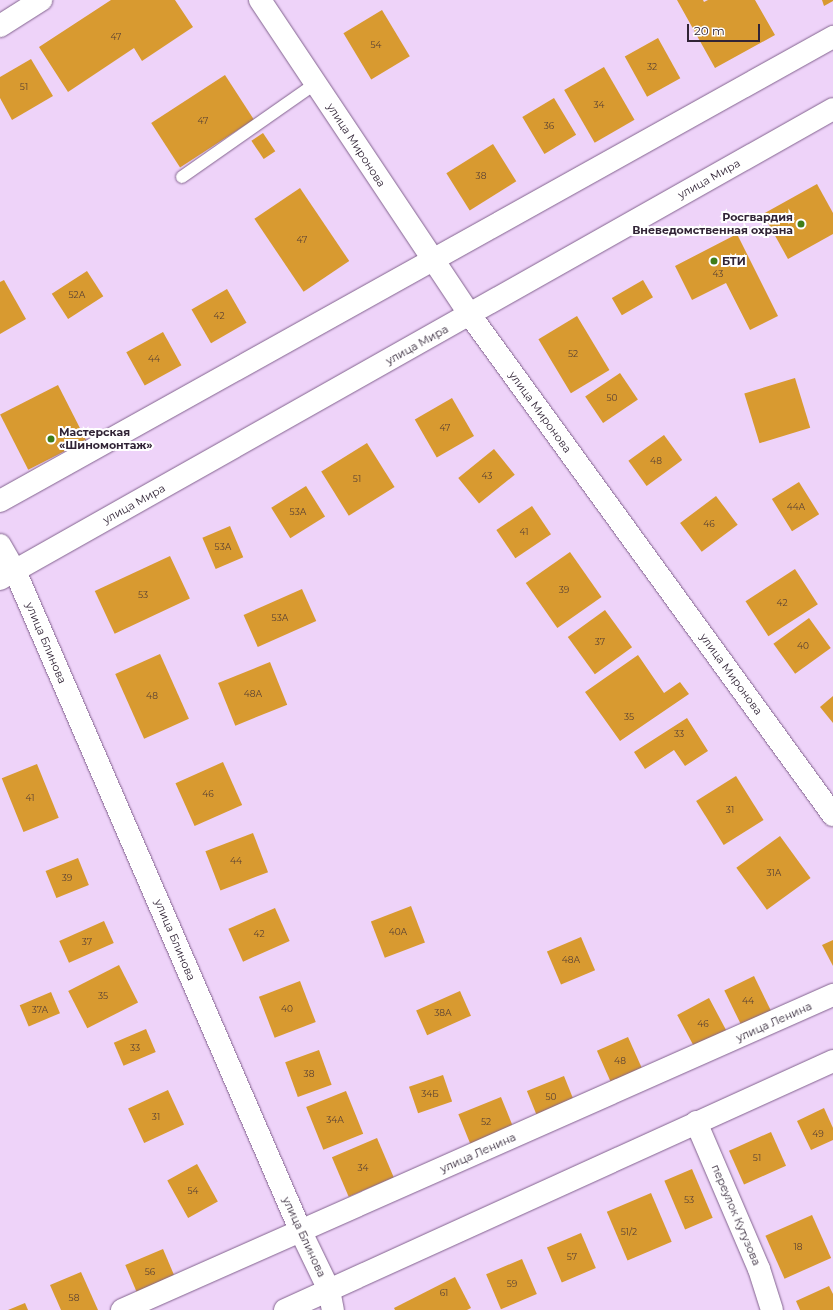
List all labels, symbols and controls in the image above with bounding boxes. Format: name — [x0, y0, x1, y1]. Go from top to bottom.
scale bar — [689, 16, 762, 42]
text: 20 m — [694, 23, 725, 38]
house number: 47 — [111, 32, 121, 42]
house number: 54 — [370, 40, 382, 50]
house number: 32 — [647, 62, 657, 72]
house number: 51 — [20, 82, 28, 92]
house number: 34 — [593, 100, 605, 110]
street label: улица Миронова — [324, 101, 388, 189]
house number: 47 — [198, 116, 208, 126]
house number: 36 — [544, 121, 554, 131]
street label: улица Мира — [675, 156, 743, 202]
house number: 38 — [476, 171, 486, 181]
place label: Росгвардия Вневедомственная охрана — [632, 211, 793, 237]
marker: Росгвардия Вневедомственная охрана — [796, 219, 806, 229]
house number: 47 — [297, 235, 307, 245]
place label: БТИ — [722, 254, 746, 268]
marker: БТИ — [709, 256, 719, 266]
house number: 43 — [713, 269, 723, 279]
house number: 52А — [69, 290, 85, 300]
house number: 42 — [213, 311, 225, 321]
street label: улица Мира — [383, 322, 451, 368]
house number: 52 — [568, 349, 578, 359]
house number: 44 — [148, 354, 160, 364]
street label: улица Миронова — [506, 369, 574, 455]
house number: 50 — [606, 393, 618, 403]
house number: 47 — [440, 423, 450, 433]
place label: Мастерская «Шиномонтаж» — [59, 426, 153, 452]
marker: Мастерская «Шиномонтаж» — [46, 434, 56, 444]
house number: 48 — [650, 456, 662, 466]
house number: 43 — [482, 471, 492, 481]
house number: 51 — [353, 474, 361, 484]
street label: улица Мира — [100, 481, 168, 527]
house number: 44А — [787, 502, 805, 512]
house number: 53А — [290, 507, 306, 517]
house number: 46 — [703, 519, 715, 529]
house number: 41 — [520, 527, 528, 537]
house number: 53А — [215, 542, 231, 552]
house number: 39 — [559, 585, 569, 595]
house number: 53 — [138, 590, 148, 600]
house number: 42 — [776, 598, 788, 608]
street label: улица Блинова — [23, 600, 69, 686]
house number: 53А — [272, 613, 288, 623]
street label: улица Миронова — [697, 631, 765, 717]
house number: 37 — [595, 637, 605, 647]
house number: 40 — [797, 641, 809, 651]
house number: 48А — [244, 689, 262, 699]
house number: 48 — [146, 691, 158, 701]
house number: 35 — [624, 712, 634, 722]
house number: 33 — [674, 729, 684, 739]
house number: 46 — [202, 789, 214, 799]
house number: 41 — [26, 793, 34, 803]
house number: 31 — [726, 805, 734, 815]
house number: 44 — [230, 856, 242, 866]
house number: 31А — [766, 868, 782, 878]
house number: 39 — [62, 873, 72, 883]
street label: улица Блинова — [152, 897, 198, 983]
house number: 40А — [389, 927, 407, 937]
house number: 42 — [253, 929, 265, 939]
house number: 37 — [82, 937, 92, 947]
house number: 48А — [562, 955, 580, 965]
house number: 35 — [98, 991, 108, 1001]
house number: 44 — [742, 996, 754, 1006]
street label: улица Ленина — [734, 999, 814, 1045]
house number: 40 — [281, 1004, 293, 1014]
house number: 37А — [32, 1005, 48, 1015]
house number: 38А — [434, 1008, 452, 1018]
house number: 46 — [697, 1019, 709, 1029]
house number: 33 — [130, 1043, 140, 1053]
house number: 48 — [614, 1056, 626, 1066]
house number: 38 — [304, 1069, 314, 1079]
house number: 34Б — [421, 1089, 439, 1099]
house number: 50 — [545, 1092, 557, 1102]
house number: 31 — [152, 1112, 160, 1122]
house number: 34А — [326, 1115, 344, 1125]
house number: 52 — [481, 1117, 491, 1127]
house number: 49 — [812, 1129, 824, 1139]
street label: улица Ленина — [438, 1130, 518, 1176]
house number: 51 — [753, 1153, 761, 1163]
house number: 34 — [357, 1163, 369, 1173]
street label: переулок Кутузова — [709, 1163, 763, 1267]
house number: 54 — [187, 1186, 199, 1196]
street label: улица Блинова — [280, 1195, 328, 1279]
house number: 53 — [684, 1195, 694, 1205]
house number: 51/2 — [621, 1227, 637, 1237]
house number: 18 — [794, 1242, 802, 1252]
house number: 57 — [567, 1252, 577, 1262]
house number: 56 — [145, 1267, 155, 1277]
house number: 59 — [507, 1279, 517, 1289]
house number: 61 — [440, 1288, 448, 1298]
house number: 58 — [69, 1293, 79, 1303]

